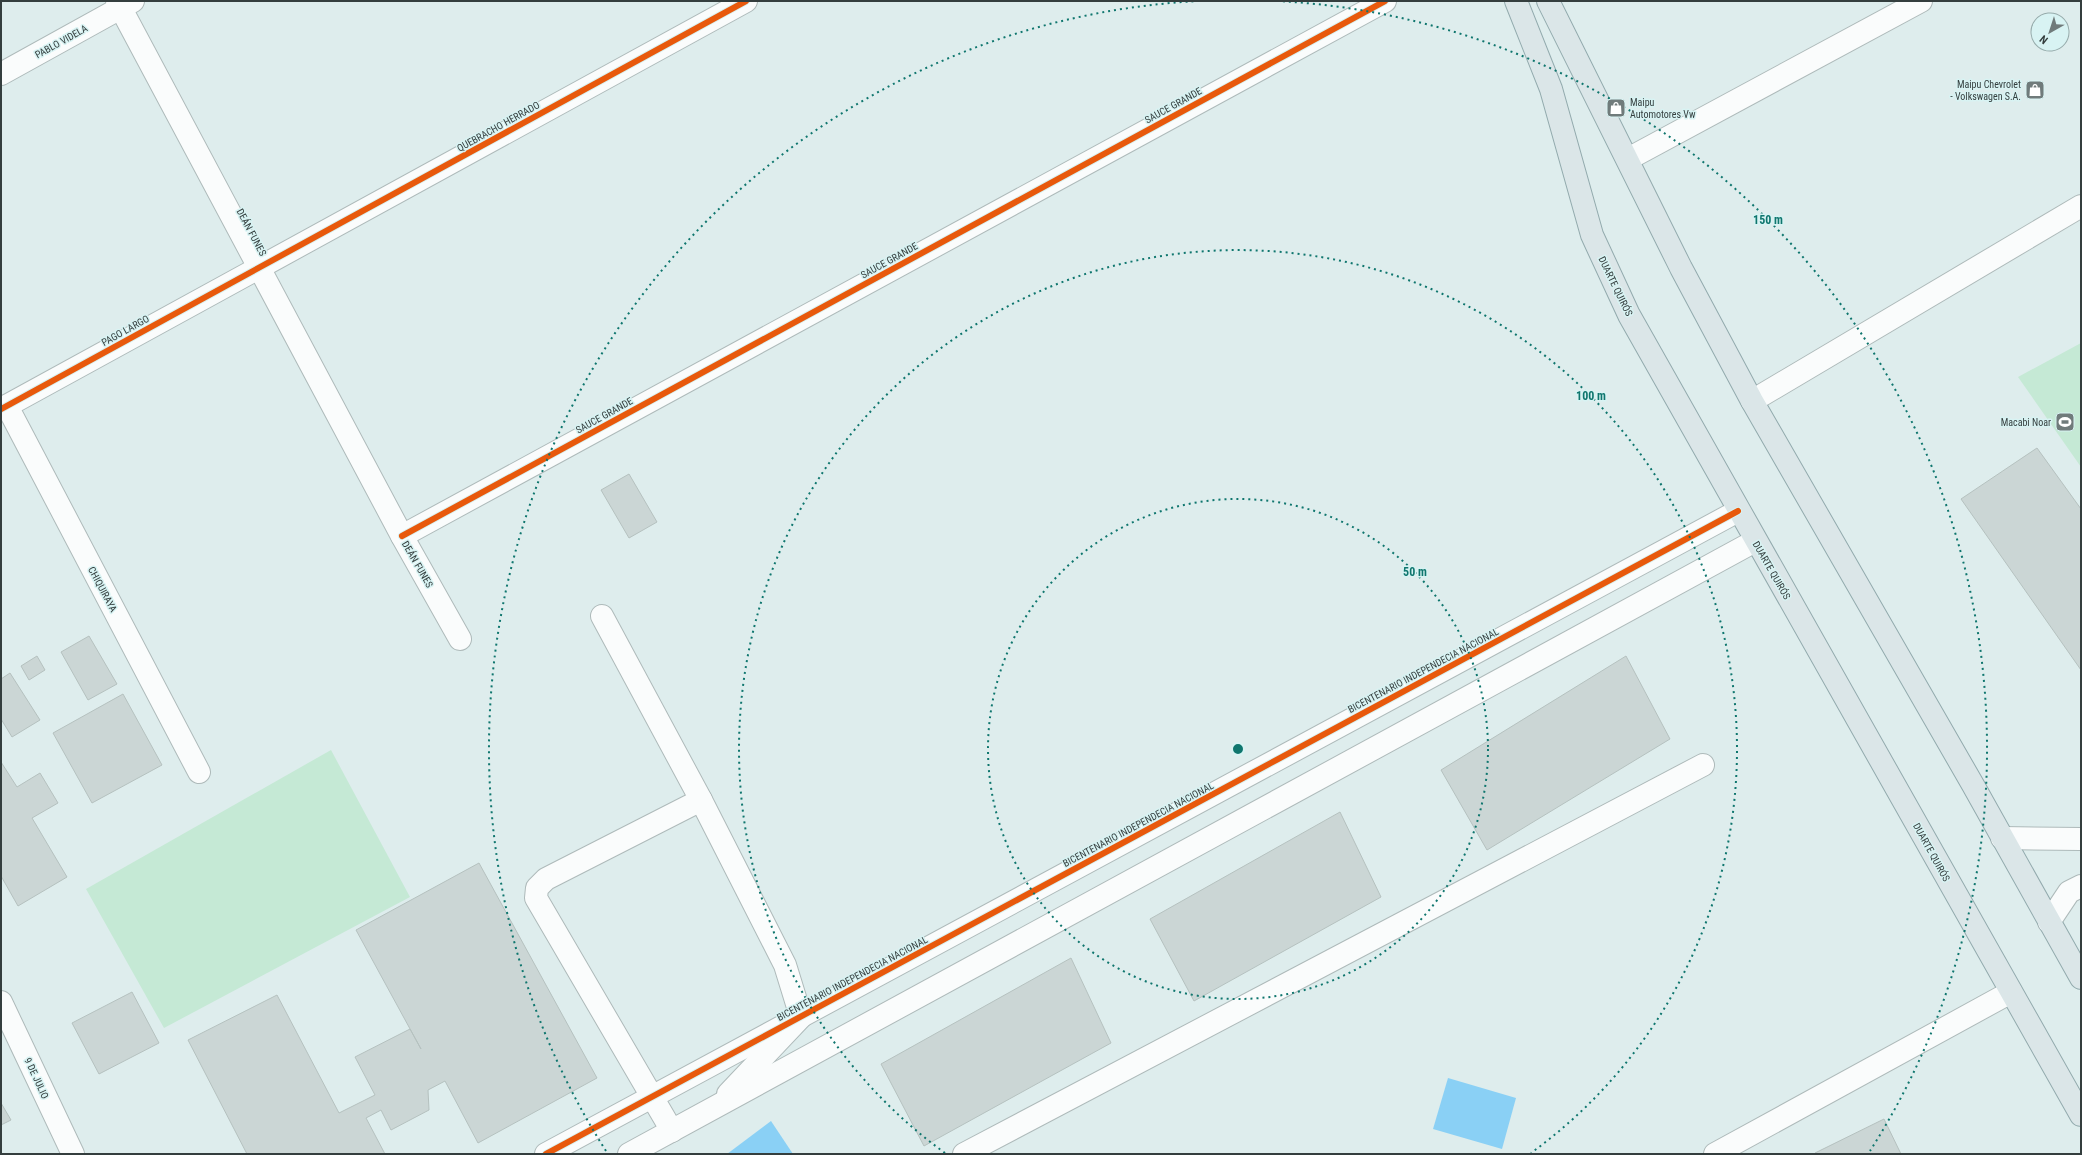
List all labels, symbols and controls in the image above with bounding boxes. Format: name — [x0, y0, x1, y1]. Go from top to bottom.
north arrow — [2030, 12, 2070, 52]
street label: PABLO VIDELA — [33, 22, 90, 60]
text: N — [2037, 32, 2051, 47]
place label: Maipu Chevrolet - Volkswagen S.A. — [1950, 79, 2021, 102]
shop icon: Maipu Chevrolet - Volkswagen S.A. — [2024, 79, 2046, 101]
street label: SAUCE GRANDE — [1143, 85, 1204, 126]
shop icon: Maipu Automotores Vw — [1605, 97, 1627, 119]
place label: Maipu Automotores Vw — [1630, 97, 1696, 120]
street label: QUEBRACHO HERRADO — [455, 99, 541, 154]
street label: DEÁN FUNES — [235, 206, 269, 258]
text: 150 m — [1753, 213, 1783, 227]
street label: SAUCE GRANDE — [859, 240, 920, 281]
street label: DUARTE QUIRÓS — [1596, 254, 1636, 318]
street label: PAGO LARGO — [100, 313, 151, 348]
text: 100 m — [1576, 389, 1606, 403]
street label: SAUCE GRANDE — [574, 395, 635, 436]
sports icon: Macabi Noar — [2054, 411, 2076, 433]
place label: Macabi Noar — [2001, 417, 2051, 428]
street label: DEÁN FUNES — [400, 539, 436, 589]
street label: DUARTE QUIRÓS — [1751, 539, 1793, 601]
street label: CHIQUIRAYA — [86, 565, 119, 614]
text: 50 m — [1403, 565, 1427, 579]
street label: BICENTENARIO INDEPENDECIA NACIONAL — [1346, 626, 1501, 715]
centre of rings — [1231, 742, 1245, 756]
street label: BICENTENARIO INDEPENDECIA NACIONAL — [1061, 780, 1216, 869]
street label: DUARTE QUIRÓS — [1911, 821, 1953, 883]
street label: BICENTENARIO INDEPENDECIA NACIONAL — [775, 934, 930, 1023]
street label: 9 DE JULIO — [22, 1056, 51, 1100]

